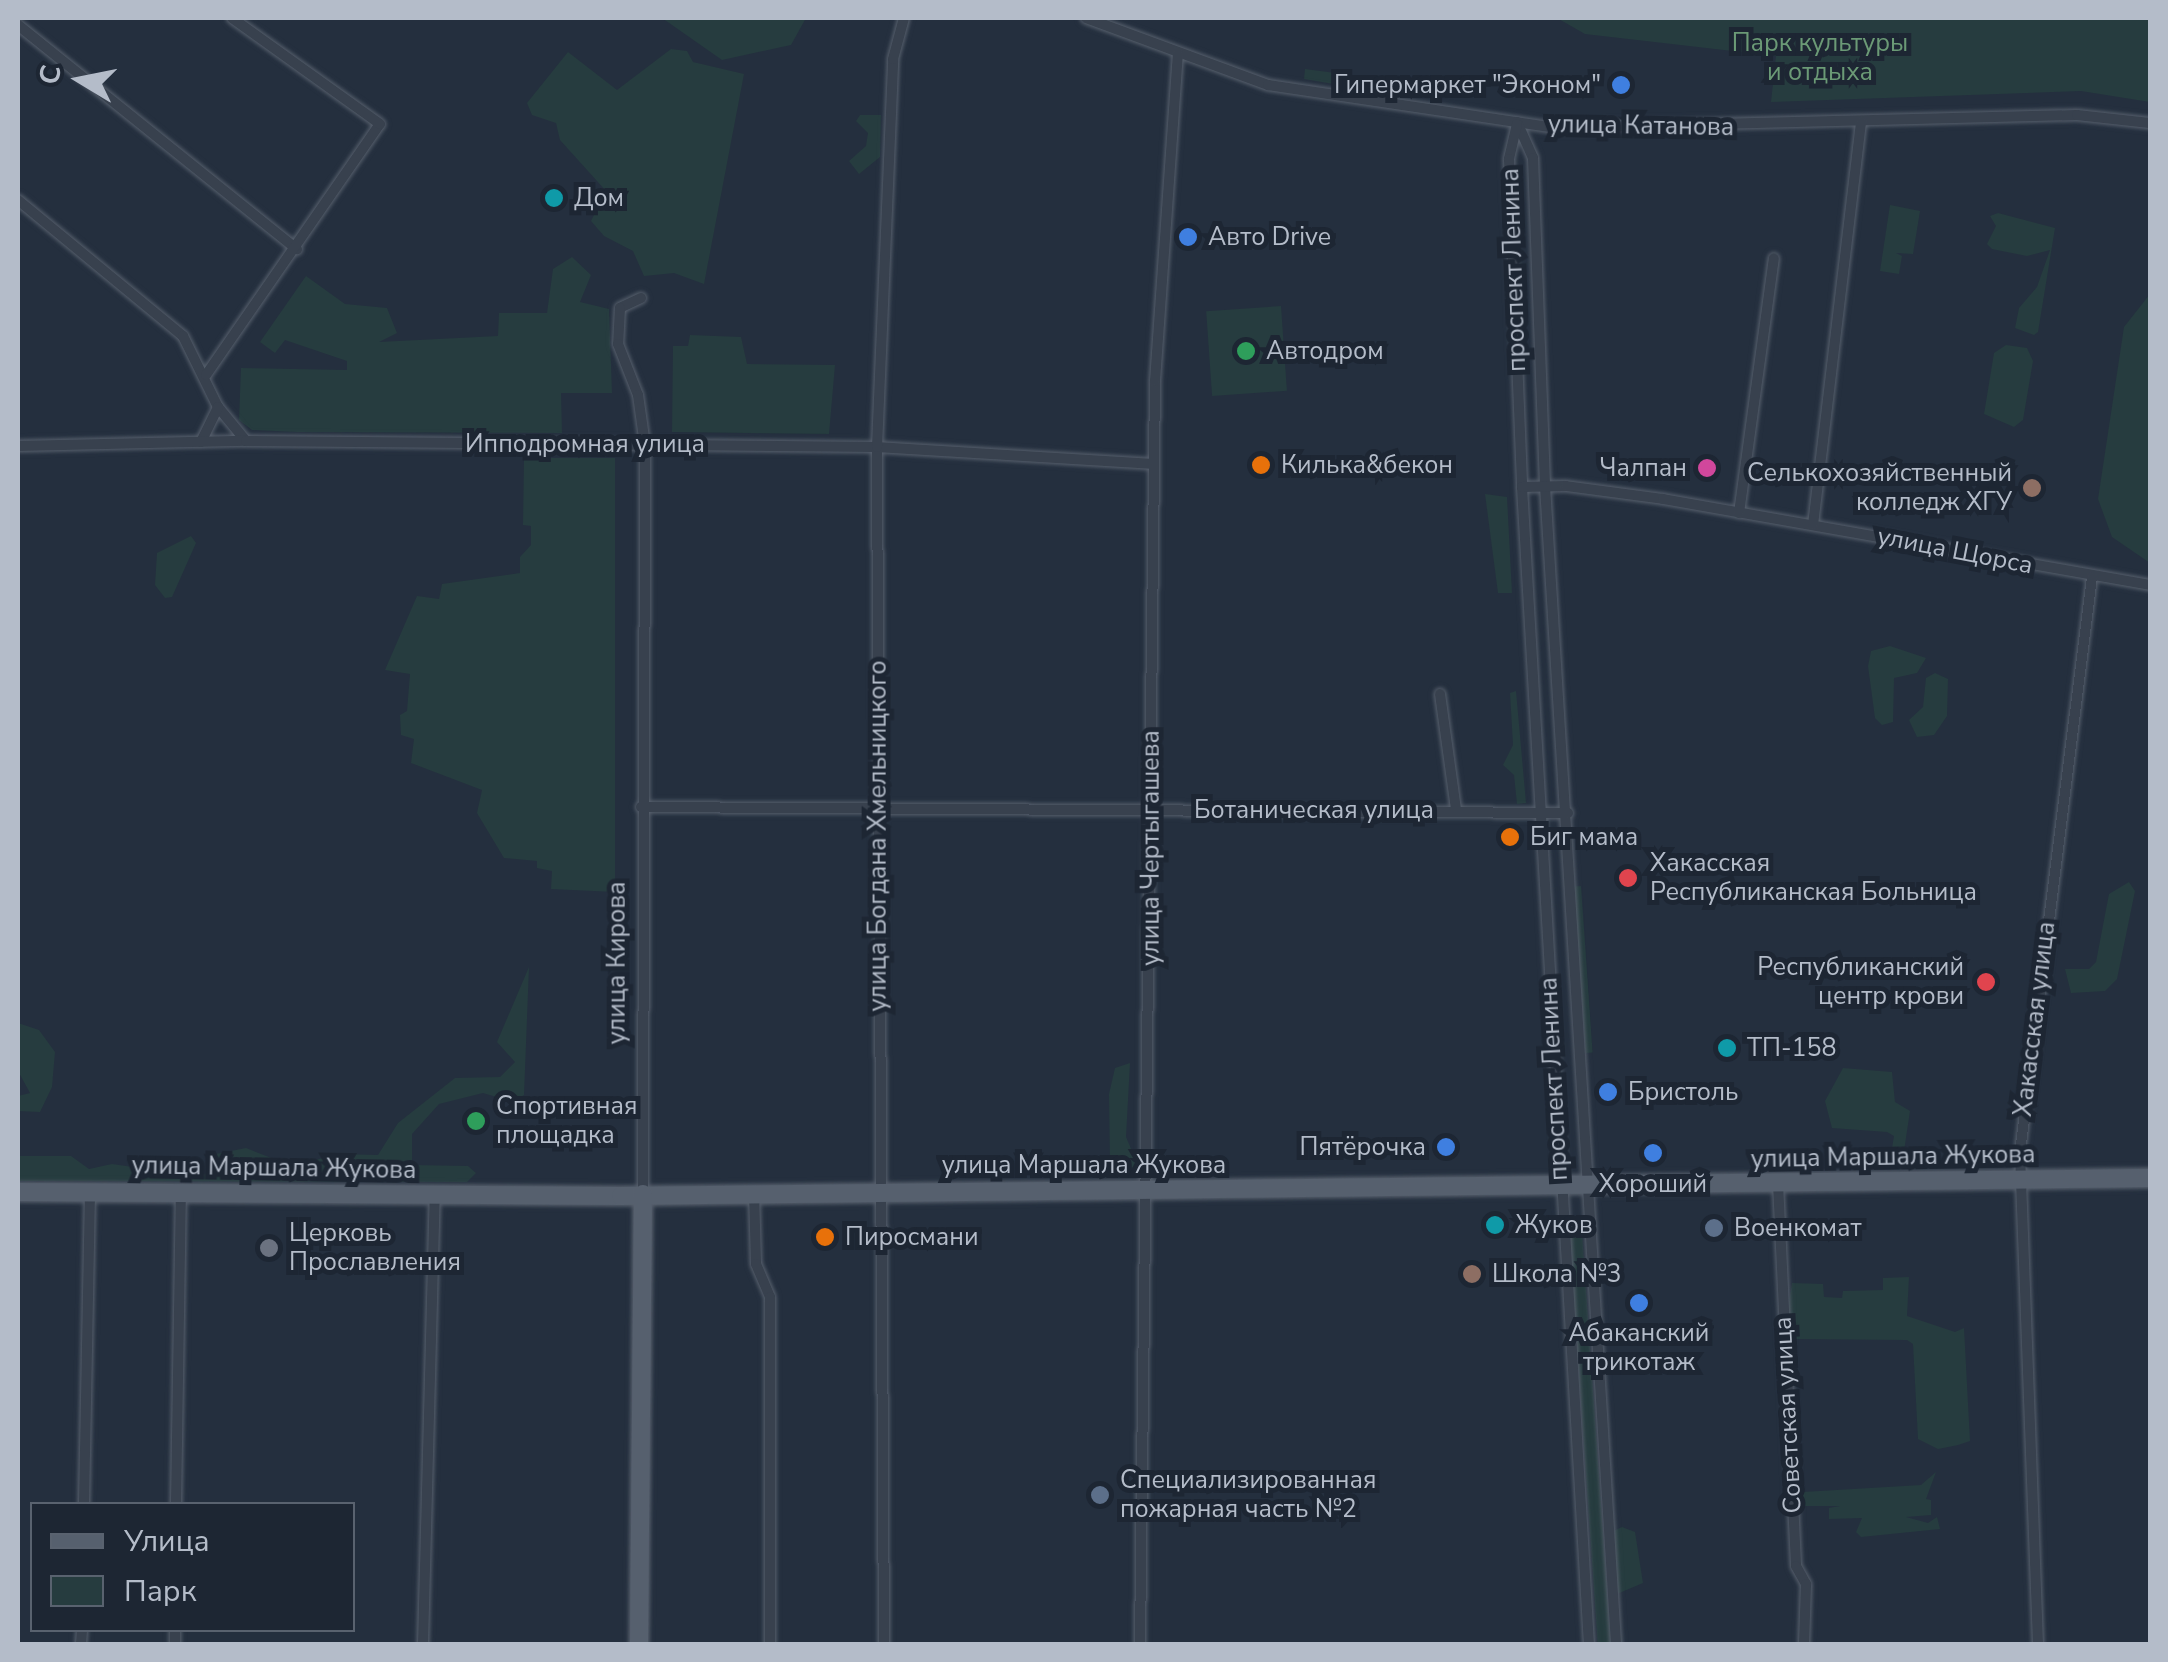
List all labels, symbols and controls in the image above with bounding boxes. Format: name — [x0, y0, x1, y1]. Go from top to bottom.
park label: Парк культуры и отдыха — [1732, 29, 1908, 88]
north arrow — [30, 30, 130, 130]
text: С — [30, 62, 71, 87]
place label: Гипермаркет "Эконом" — [1334, 70, 1601, 100]
marker: Гипермаркет "Эконом" — [1610, 74, 1632, 96]
street label: улица Катанова — [1548, 109, 1734, 143]
street label: проспект Ленина — [1495, 168, 1533, 372]
place label: Дом — [574, 183, 624, 213]
marker: Дом — [543, 187, 565, 209]
place label: Авто Drive — [1208, 222, 1331, 252]
marker: Авто Drive — [1177, 226, 1199, 248]
place label: Автодром — [1266, 336, 1384, 366]
marker: Автодром — [1235, 340, 1257, 362]
street label: Ипподромная улица — [465, 429, 705, 459]
place label: Килька&бекон — [1281, 450, 1453, 480]
place label: Чалпан — [1600, 453, 1687, 483]
marker: Килька&бекон — [1250, 454, 1272, 476]
marker: Чалпан — [1696, 457, 1718, 479]
place label: Селькохозяйственный колледж ХГУ — [1747, 459, 2012, 518]
marker: Селькохозяйственный колледж ХГУ — [2021, 477, 2043, 499]
street label: улица Щорса — [1875, 521, 2035, 581]
street label: улица Богдана Хмельницкого — [863, 660, 893, 1012]
street label: улица Чертыгашева — [1136, 730, 1166, 966]
street label: Ботаническая улица — [1194, 795, 1434, 825]
place label: Биг мама — [1530, 822, 1638, 852]
marker: Биг мама — [1499, 826, 1521, 848]
place label: Хакасская Республиканская Больница — [1650, 849, 1977, 908]
marker: Хакасская Республиканская Больница — [1615, 865, 1641, 891]
street label: улица Кирова — [602, 882, 632, 1044]
street label: Хакасская улица — [2008, 920, 2062, 1118]
place label: Республиканский центр крови — [1757, 953, 1964, 1012]
marker: Республиканский центр крови — [1973, 969, 1999, 995]
street label: проспект Ленина — [1534, 976, 1574, 1182]
place label: ТП-158 — [1747, 1033, 1837, 1063]
marker: ТП-158 — [1716, 1037, 1738, 1059]
place label: Бристоль — [1628, 1077, 1738, 1107]
marker: Бристоль — [1597, 1081, 1619, 1103]
place label: Спортивная площадка — [496, 1092, 637, 1151]
marker: Спортивная площадка — [465, 1110, 487, 1132]
place label: Пятёрочка — [1300, 1132, 1426, 1162]
marker: Пятёрочка — [1435, 1136, 1457, 1158]
street label: улица Маршала Жукова — [1750, 1140, 2036, 1174]
marker: Хороший — [1642, 1142, 1664, 1164]
street label: улица Маршала Жукова — [942, 1150, 1226, 1180]
street label: улица Маршала Жукова — [131, 1151, 417, 1185]
place label: Хороший — [1599, 1169, 1707, 1199]
place label: Жуков — [1515, 1210, 1593, 1240]
place label: Военкомат — [1734, 1213, 1862, 1243]
marker: Жуков — [1484, 1214, 1506, 1236]
marker: Военкомат — [1703, 1217, 1725, 1239]
place label: Церковь Прославления — [289, 1219, 461, 1278]
place label: Пиросмани — [845, 1222, 979, 1252]
marker: Пиросмани — [814, 1226, 836, 1248]
marker: Церковь Прославления — [258, 1237, 280, 1259]
place label: Школа №3 — [1492, 1259, 1622, 1289]
marker: Школа №3 — [1461, 1263, 1483, 1285]
marker: Абаканский трикотаж — [1628, 1292, 1650, 1314]
street label: Советская улица — [1768, 1316, 1808, 1514]
place label: Абаканский трикотаж — [1569, 1319, 1709, 1378]
place label: Специализированная пожарная часть №2 — [1120, 1466, 1376, 1525]
marker: Специализированная пожарная часть №2 — [1089, 1484, 1111, 1506]
legend — [30, 1502, 355, 1632]
text: Улица — [124, 1521, 210, 1562]
text: Парк — [124, 1571, 196, 1612]

